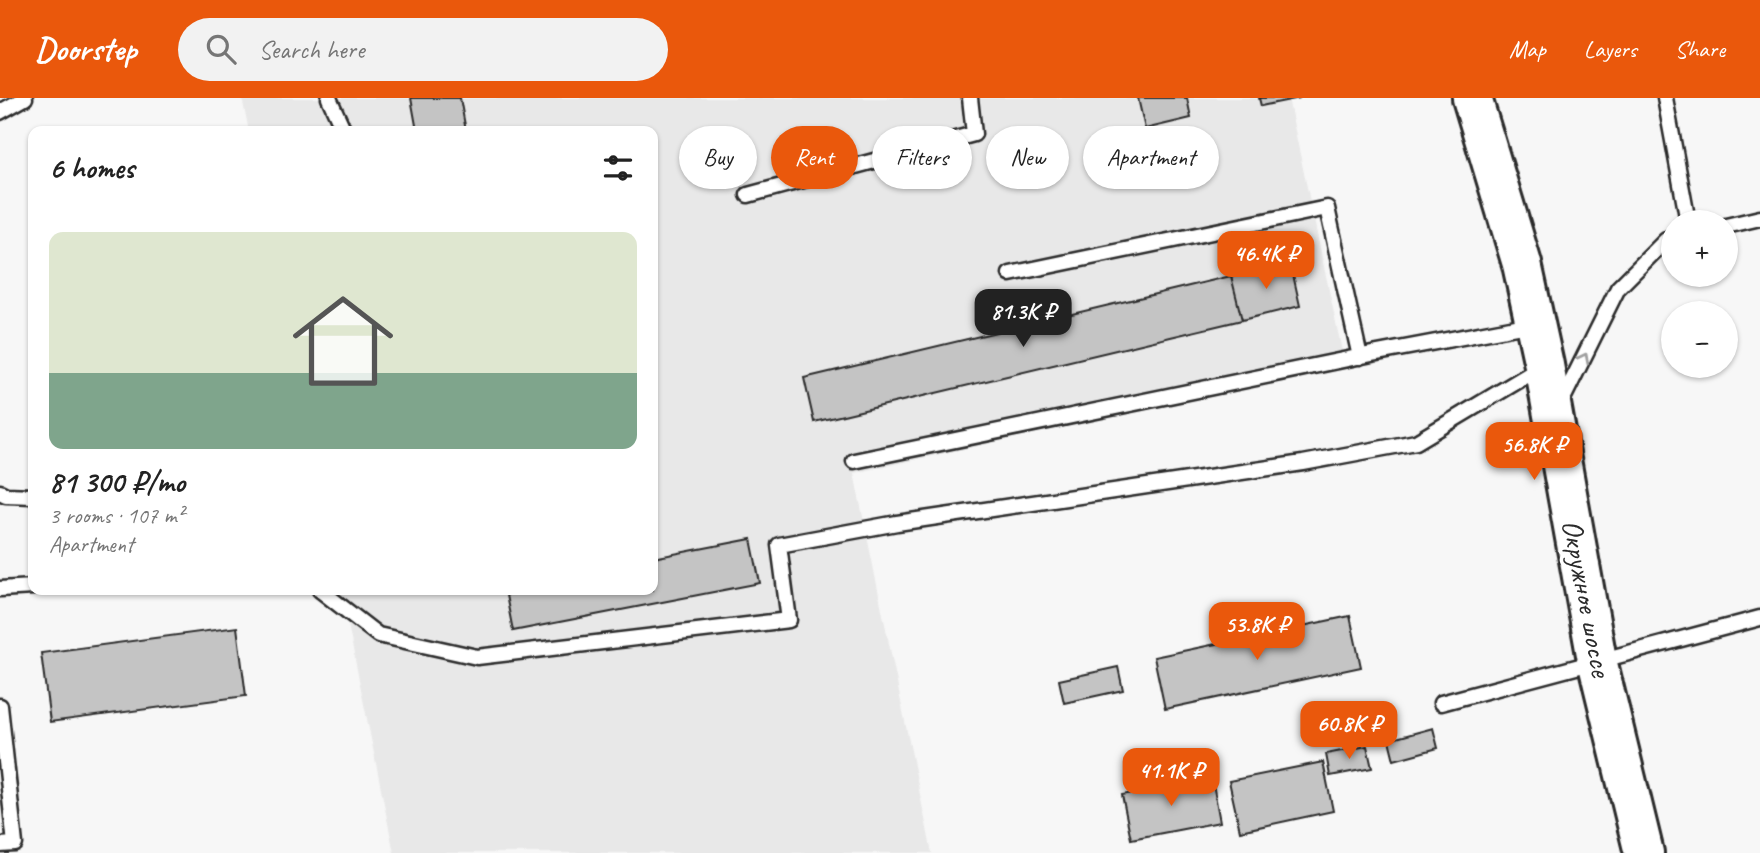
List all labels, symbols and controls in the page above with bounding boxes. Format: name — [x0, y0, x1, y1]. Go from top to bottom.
search box — [178, 18, 668, 81]
text: Doorstep — [35, 28, 136, 70]
icon: search — [202, 30, 240, 68]
text: Search here — [258, 33, 364, 66]
text: Map — [1509, 34, 1546, 64]
text: Layers — [1584, 34, 1637, 64]
text: Share — [1675, 34, 1725, 64]
chip: Buy — [679, 126, 757, 189]
chip: Rent — [771, 126, 858, 189]
chip: Filters — [872, 126, 972, 189]
chip: New — [986, 126, 1069, 189]
chip: Apartment — [1083, 126, 1219, 189]
text: 6 homes — [49, 149, 134, 187]
icon: filters — [599, 149, 637, 187]
map controls — [1661, 210, 1738, 378]
button: + — [1661, 210, 1738, 287]
pin: 46.4K ₽ — [1201, 232, 1331, 291]
text: 46.4K ₽ — [1233, 239, 1299, 268]
icon: home — [280, 278, 406, 404]
pin: 81.3K ₽ — [958, 289, 1088, 349]
text: 81.3K ₽ — [991, 297, 1055, 326]
button: − — [1661, 301, 1738, 378]
one-way arrow — [1576, 353, 1589, 365]
pin: 56.8K ₽ — [1469, 422, 1599, 482]
text: 56.8K ₽ — [1502, 430, 1566, 459]
text: 81 300 ₽/mo — [49, 463, 185, 501]
text: 3 rooms · 107 m² — [49, 501, 184, 530]
street label: Окружное шоссе — [1553, 516, 1621, 682]
text: Apartment — [49, 530, 134, 559]
pin: 53.8K ₽ — [1192, 602, 1322, 662]
text: 53.8K ₽ — [1225, 610, 1289, 639]
pin: 60.8K ₽ — [1284, 702, 1414, 761]
text: 60.8K ₽ — [1316, 709, 1382, 738]
pin: 41.1K ₽ — [1106, 748, 1236, 808]
text: 41.1K ₽ — [1139, 756, 1203, 785]

